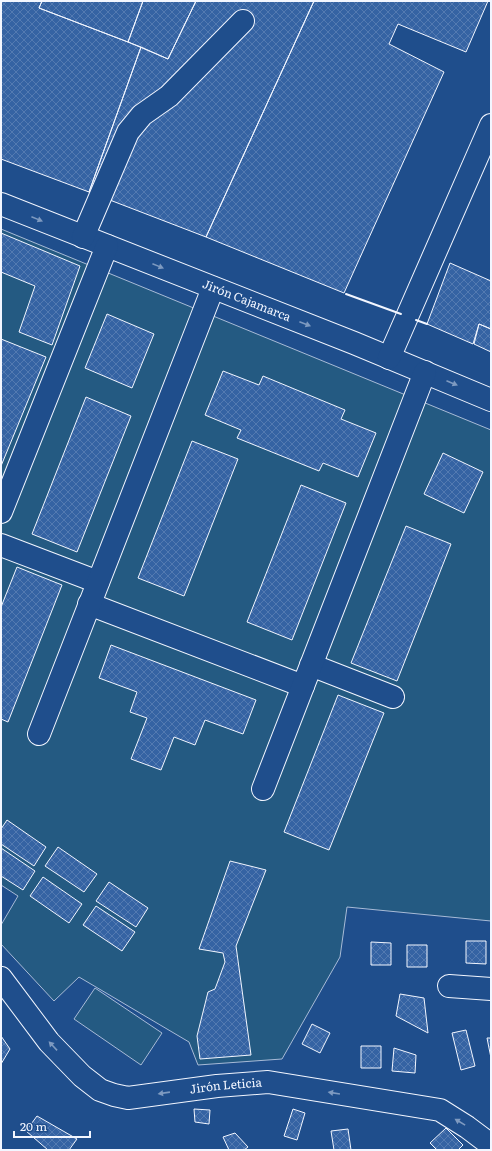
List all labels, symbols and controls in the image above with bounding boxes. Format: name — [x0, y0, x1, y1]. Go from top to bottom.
one-way arrow — [32, 216, 44, 222]
one-way arrow — [153, 264, 165, 270]
street label: Jirón Cajamarca — [200, 274, 295, 326]
one-way arrow — [300, 322, 312, 328]
one-way arrow — [446, 381, 458, 387]
one-way arrow — [48, 1041, 58, 1051]
street label: Jirón Leticia — [188, 1072, 263, 1098]
one-way arrow — [328, 1089, 341, 1095]
one-way arrow — [158, 1090, 170, 1096]
scale bar — [14, 1113, 90, 1139]
text: 20 m — [20, 1117, 47, 1135]
one-way arrow — [455, 1118, 465, 1126]

